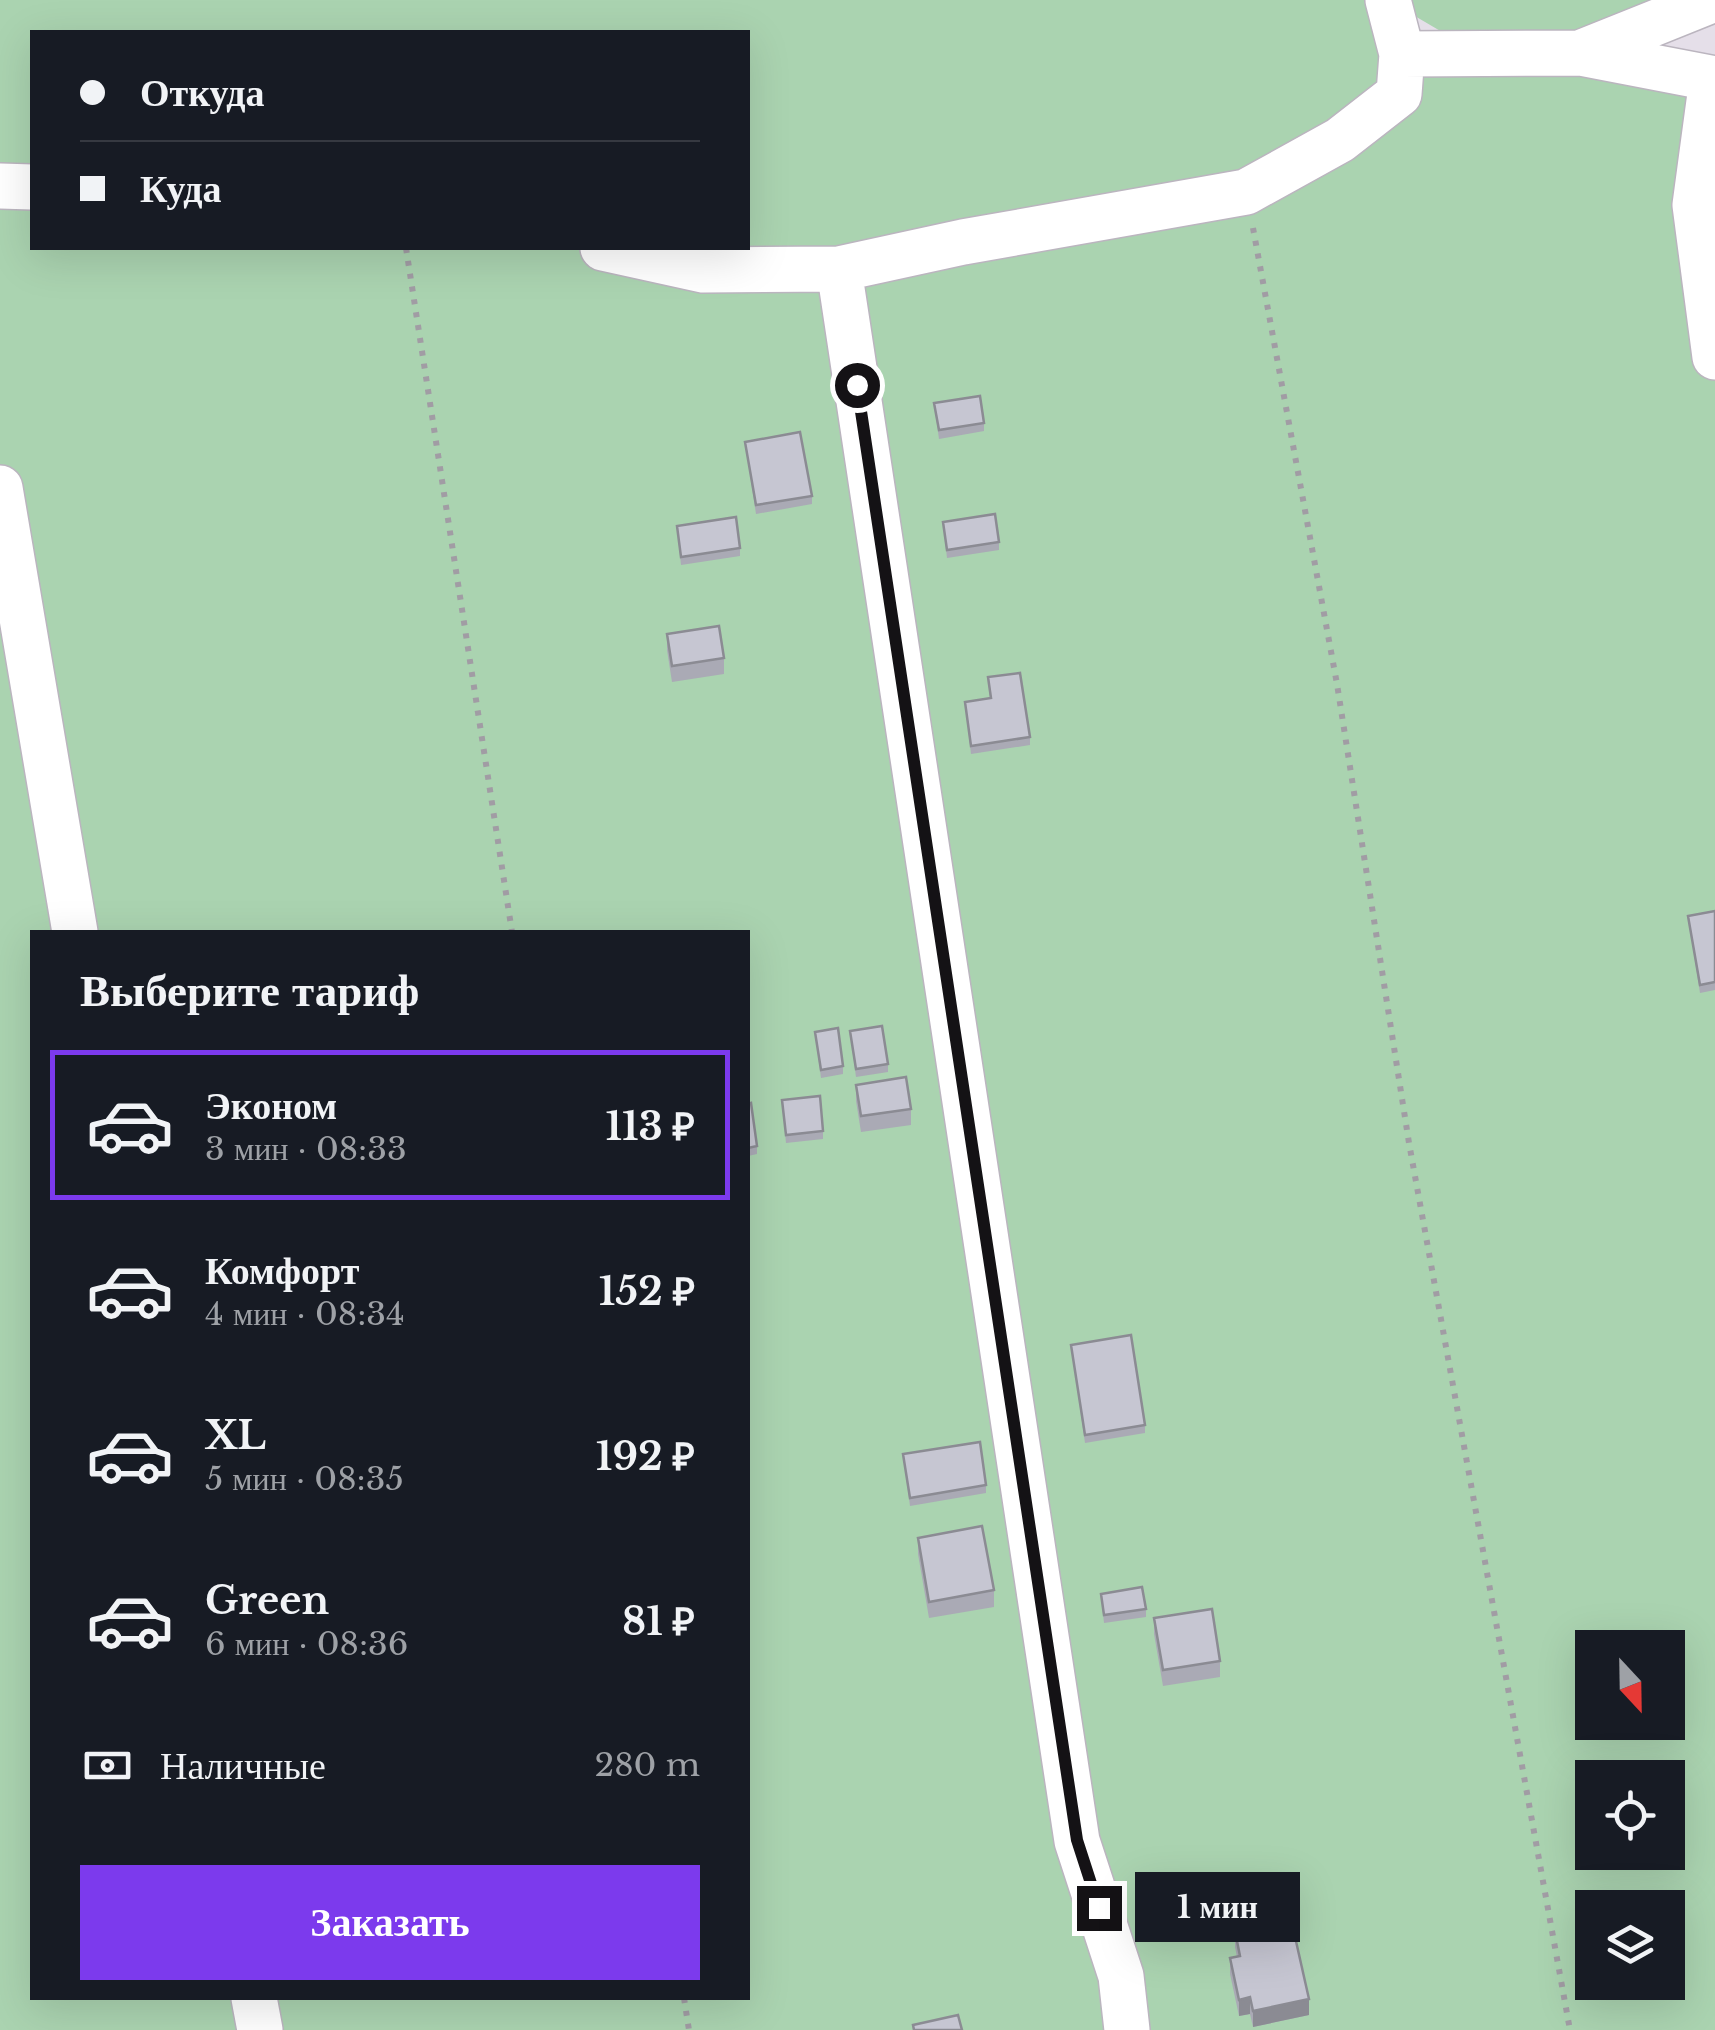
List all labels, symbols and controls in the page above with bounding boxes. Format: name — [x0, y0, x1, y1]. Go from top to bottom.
text: Откуда — [140, 69, 264, 116]
text: Куда — [140, 165, 221, 212]
route start — [835, 363, 880, 408]
text: Выберите тариф — [80, 962, 419, 1018]
icon: car — [85, 1080, 175, 1170]
text: Эконом — [205, 1082, 337, 1129]
text: 113 ₽ — [605, 1103, 695, 1150]
text: 3 мин · 08:33 — [205, 1129, 407, 1169]
icon: car — [85, 1245, 175, 1335]
text: Комфорт — [205, 1247, 359, 1294]
text: 152 ₽ — [599, 1268, 695, 1315]
text: 4 мин · 08:34 — [205, 1294, 405, 1334]
icon: car — [85, 1410, 175, 1500]
text: XL — [205, 1412, 266, 1459]
text: 192 ₽ — [596, 1433, 695, 1480]
text: 5 мин · 08:35 — [205, 1459, 404, 1499]
icon: car — [85, 1575, 175, 1665]
text: Green — [205, 1577, 329, 1624]
text: 81 ₽ — [622, 1598, 695, 1645]
text: 6 мин · 08:36 — [205, 1624, 408, 1664]
north arrow — [1575, 1630, 1685, 1740]
map controls — [1575, 1630, 1685, 2000]
icon: cash — [80, 1738, 135, 1793]
text: Наличные — [160, 1742, 326, 1789]
text: 280 m — [595, 1745, 700, 1785]
button: locate — [1575, 1760, 1685, 1870]
button: Заказать — [80, 1865, 700, 1980]
callout: 1 мин — [1134, 1873, 1299, 1943]
route end — [1077, 1886, 1122, 1931]
text: 1 мин — [1177, 1887, 1258, 1927]
button: layers — [1575, 1890, 1685, 2000]

